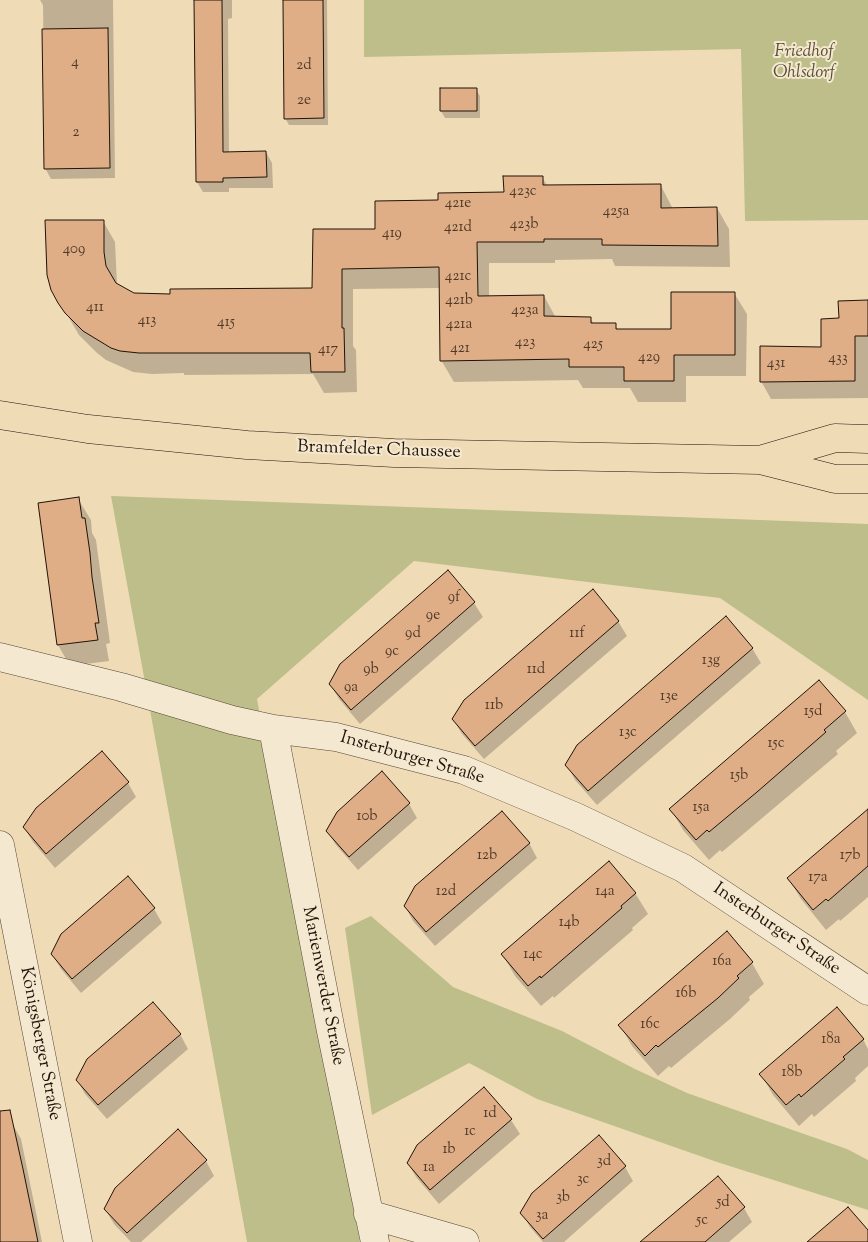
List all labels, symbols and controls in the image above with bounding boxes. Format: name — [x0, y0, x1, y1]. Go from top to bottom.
park label: Friedhof Ohlsdorf — [773, 42, 835, 84]
house number: 4 — [71, 54, 79, 72]
house number: 2d — [296, 57, 312, 75]
house number: 2e — [297, 92, 311, 110]
house number: 2 — [72, 124, 80, 142]
house number: 423c — [509, 183, 537, 201]
house number: 421e — [445, 195, 471, 213]
house number: 425a — [603, 203, 629, 221]
house number: 423b — [510, 216, 538, 234]
house number: 421d — [444, 219, 472, 237]
house number: 419 — [382, 225, 402, 243]
house number: 409 — [63, 241, 85, 259]
house number: 421c — [445, 268, 471, 286]
house number: 421b — [445, 292, 473, 310]
house number: 411 — [86, 299, 104, 317]
house number: 423a — [511, 302, 539, 320]
house number: 413 — [138, 312, 156, 330]
house number: 415 — [217, 314, 235, 332]
house number: 421a — [446, 316, 472, 334]
house number: 423 — [515, 334, 535, 352]
house number: 425 — [583, 336, 603, 354]
house number: 421 — [450, 340, 470, 358]
house number: 417 — [318, 341, 338, 359]
house number: 429 — [638, 349, 660, 367]
house number: 433 — [828, 350, 848, 368]
house number: 431 — [767, 355, 785, 373]
street label: Bramfelder Chaussee — [297, 437, 461, 465]
house number: 9f — [448, 589, 460, 607]
house number: 9e — [426, 607, 440, 625]
house number: 9d — [405, 625, 421, 643]
house number: 11f — [569, 625, 585, 643]
house number: 9c — [385, 643, 399, 661]
house number: 13g — [702, 652, 720, 670]
house number: 9b — [363, 661, 379, 679]
house number: 11d — [527, 661, 545, 679]
house number: 9a — [344, 679, 358, 697]
house number: 13e — [660, 688, 678, 706]
house number: 11b — [485, 697, 503, 715]
house number: 15d — [804, 703, 822, 721]
house number: 13c — [619, 724, 637, 742]
street label: Insterburger Straße — [337, 728, 487, 790]
house number: 15c — [767, 735, 785, 753]
house number: 15b — [730, 767, 748, 785]
house number: 15a — [692, 799, 710, 817]
house number: 10b — [357, 808, 377, 826]
house number: 12b — [477, 847, 497, 865]
house number: 17b — [840, 847, 860, 865]
house number: 17a — [808, 869, 828, 887]
street label: Insterburger Straße — [708, 879, 844, 981]
house number: 12d — [436, 883, 456, 901]
house number: 14a — [595, 883, 615, 901]
street label: Marienwerder Straße — [296, 905, 348, 1067]
house number: 14b — [559, 914, 579, 932]
house number: 14c — [523, 946, 543, 964]
house number: 16a — [712, 953, 732, 971]
street label: Königsberger Straße — [14, 965, 64, 1123]
house number: 16b — [675, 985, 697, 1003]
house number: 16c — [640, 1016, 660, 1034]
house number: 18a — [821, 1031, 841, 1049]
house number: 18b — [782, 1064, 802, 1082]
house number: 1d — [483, 1105, 497, 1123]
house number: 1c — [464, 1123, 476, 1141]
house number: 1b — [442, 1141, 456, 1159]
house number: 3d — [597, 1153, 611, 1171]
house number: 1a — [423, 1159, 435, 1177]
house number: 3c — [577, 1171, 589, 1189]
house number: 3b — [556, 1189, 570, 1207]
house number: 5d — [716, 1194, 730, 1212]
house number: 3a — [536, 1207, 548, 1225]
house number: 5c — [696, 1212, 708, 1230]

